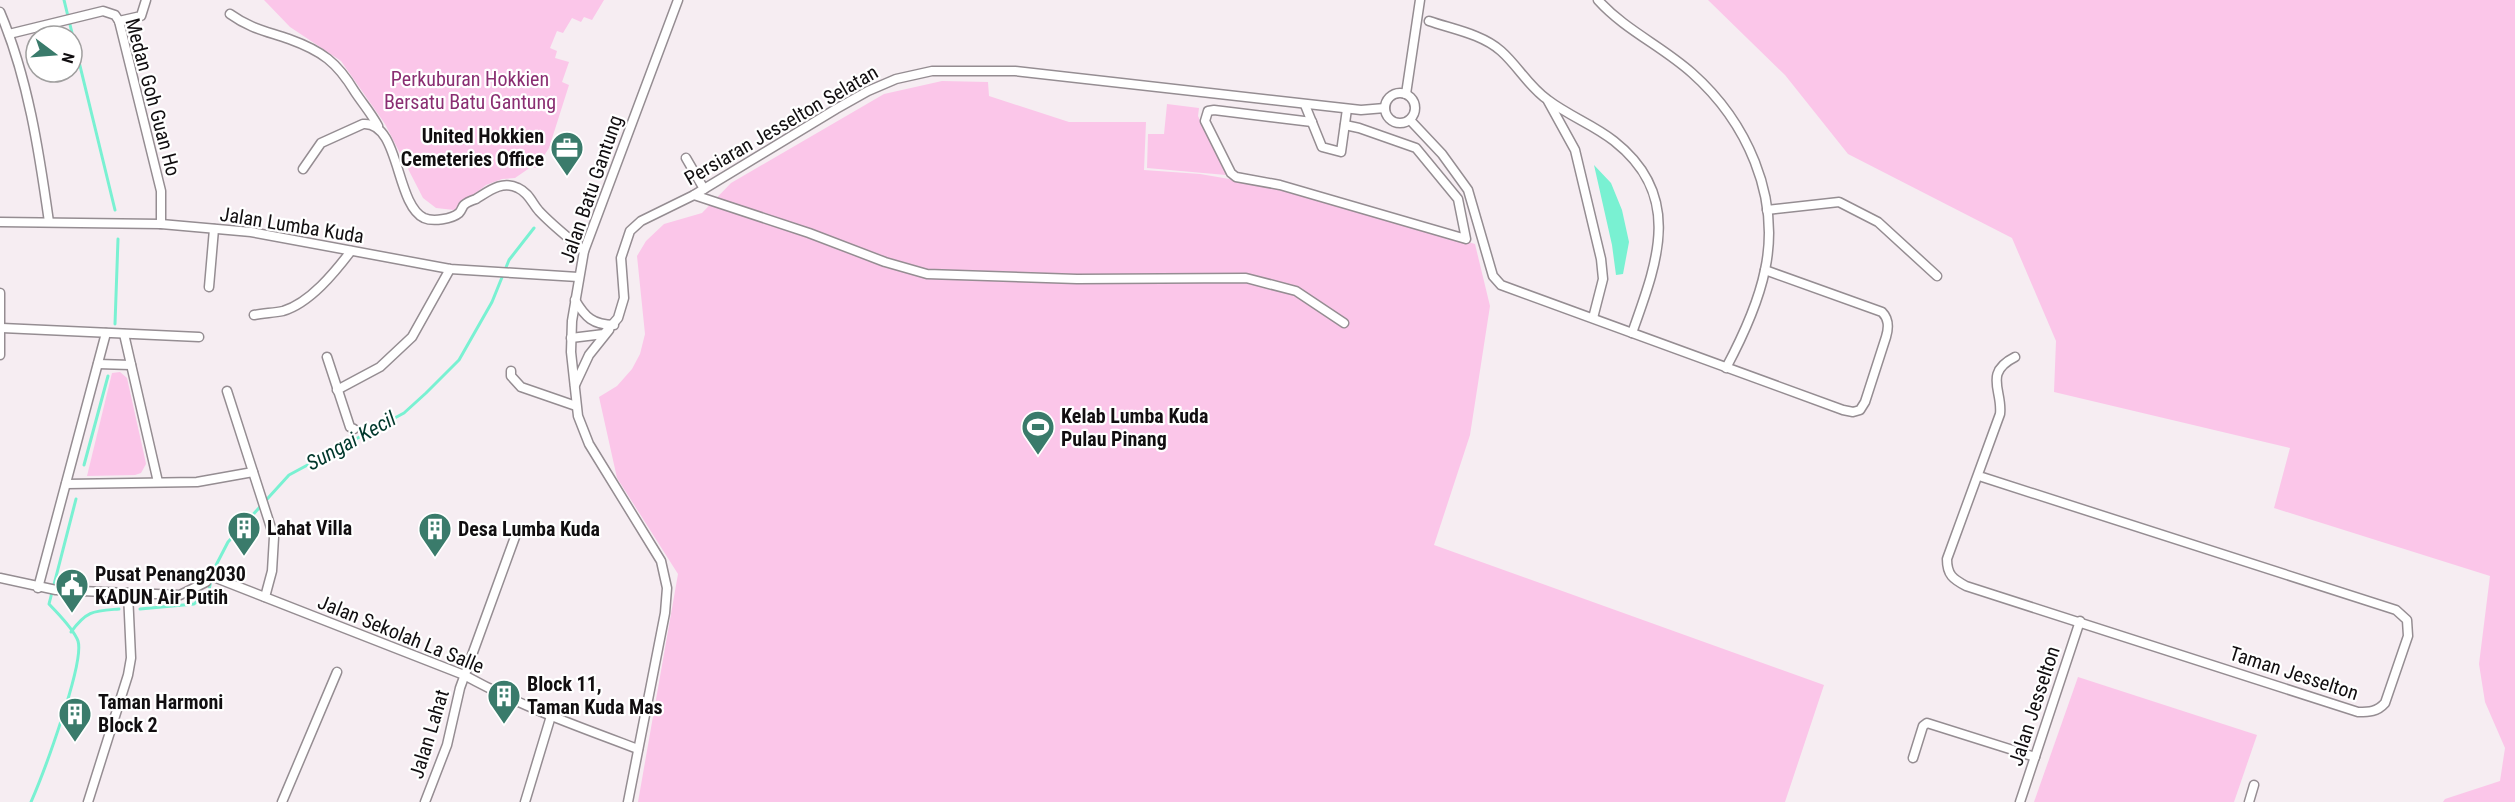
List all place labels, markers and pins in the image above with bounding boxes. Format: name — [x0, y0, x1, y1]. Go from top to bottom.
place label: United Hokkien Cemeteries Office — [401, 124, 544, 171]
office icon: United Hokkien Cemeteries Office — [549, 130, 585, 177]
place label: Kelab Lumba Kuda Pulau Pinang — [1061, 404, 1208, 451]
sports icon: Kelab Lumba Kuda Pulau Pinang — [1020, 409, 1056, 456]
building icon: Lahat Villa — [226, 510, 262, 557]
building icon: Desa Lumba Kuda — [417, 511, 453, 558]
place label: Lahat Villa — [267, 516, 352, 540]
place label: Desa Lumba Kuda — [458, 517, 600, 541]
place label: Pusat Penang2030 KADUN Air Putih — [95, 562, 246, 609]
public building icon: Pusat Penang2030 KADUN Air Putih — [54, 567, 90, 614]
place label: Block 11, Taman Kuda Mas — [527, 672, 663, 719]
building icon: Block 11, Taman Kuda Mas — [486, 678, 522, 725]
place label: Taman Harmoni Block 2 — [98, 690, 223, 737]
building icon: Taman Harmoni Block 2 — [57, 696, 93, 743]

